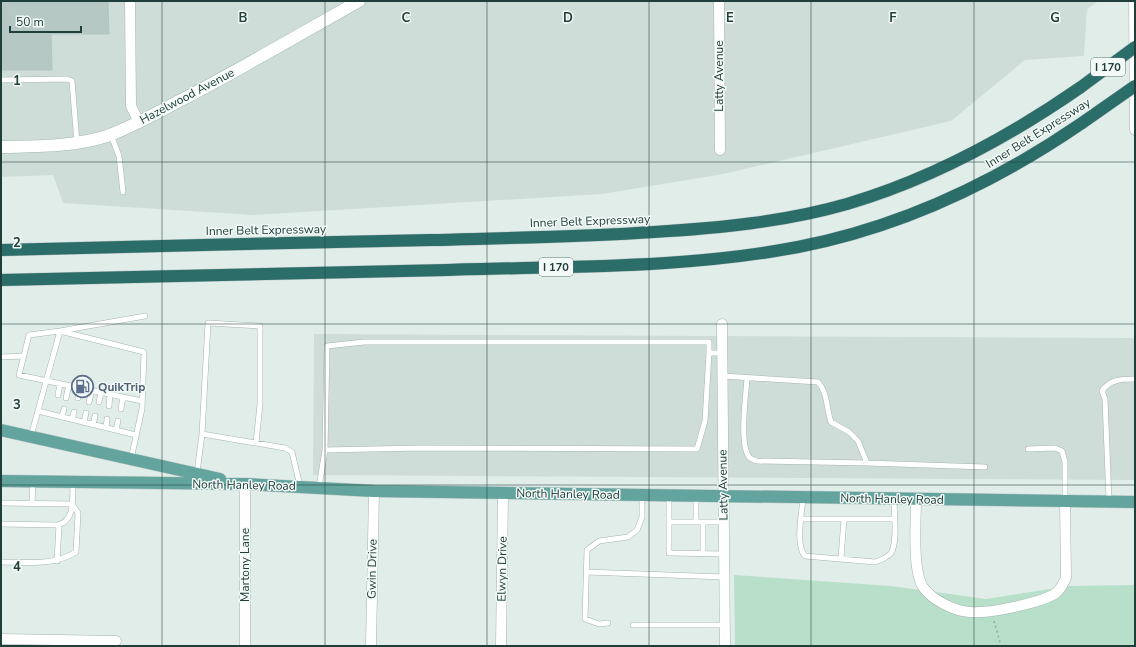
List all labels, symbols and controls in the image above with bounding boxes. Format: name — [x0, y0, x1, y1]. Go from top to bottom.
scale bar — [10, 8, 81, 34]
text: B — [239, 9, 248, 27]
text: C — [402, 9, 411, 27]
text: D — [563, 9, 573, 27]
text: E — [726, 9, 734, 27]
text: F — [889, 9, 897, 27]
text: G — [1050, 9, 1060, 27]
text: 50 m — [16, 14, 44, 30]
street label: Latty Avenue — [711, 40, 727, 112]
road number: I 170 — [1091, 58, 1125, 76]
street label: Hazelwood Avenue — [137, 64, 237, 128]
text: 1 — [13, 72, 21, 90]
street label: Inner Belt Expressway — [983, 94, 1094, 172]
street label: Inner Belt Expressway — [530, 211, 651, 231]
street label: Inner Belt Expressway — [206, 221, 327, 239]
text: 2 — [13, 234, 21, 252]
road number: I 170 — [539, 258, 573, 276]
fuel station icon: QuikTrip — [70, 374, 96, 400]
place label: QuikTrip — [98, 379, 145, 395]
text: 3 — [13, 396, 21, 414]
street label: Latty Avenue — [714, 449, 732, 521]
street label: North Hanley Road — [192, 476, 296, 494]
street label: North Hanley Road — [516, 485, 620, 503]
street label: North Hanley Road — [840, 490, 944, 508]
street label: Martony Lane — [237, 528, 253, 602]
street label: Elwyn Drive — [493, 536, 511, 602]
street label: Gwin Drive — [363, 539, 381, 599]
text: 4 — [13, 558, 21, 576]

